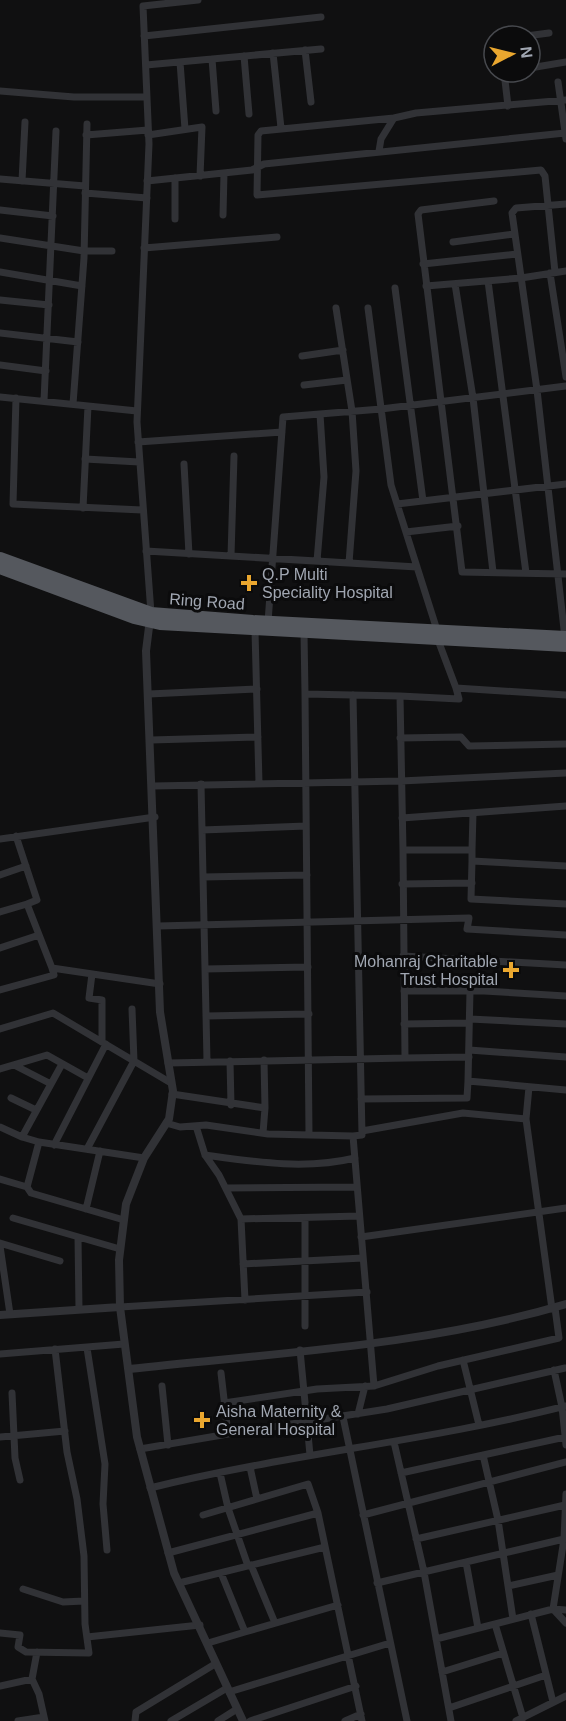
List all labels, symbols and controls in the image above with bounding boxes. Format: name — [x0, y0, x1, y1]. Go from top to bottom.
north arrow — [482, 24, 542, 84]
text: N — [517, 45, 536, 59]
place label: Q.P Multi Speciality Hospital — [262, 566, 393, 601]
marker: Q.P Multi Speciality Hospital — [240, 574, 258, 592]
street label: Ring Road — [169, 590, 245, 613]
place label: Mohanraj Charitable Trust Hospital — [354, 953, 498, 988]
marker: Mohanraj Charitable Trust Hospital — [502, 961, 520, 979]
place label: Aisha Maternity & General Hospital — [216, 1403, 342, 1438]
marker: Aisha Maternity & General Hospital — [193, 1411, 211, 1429]

